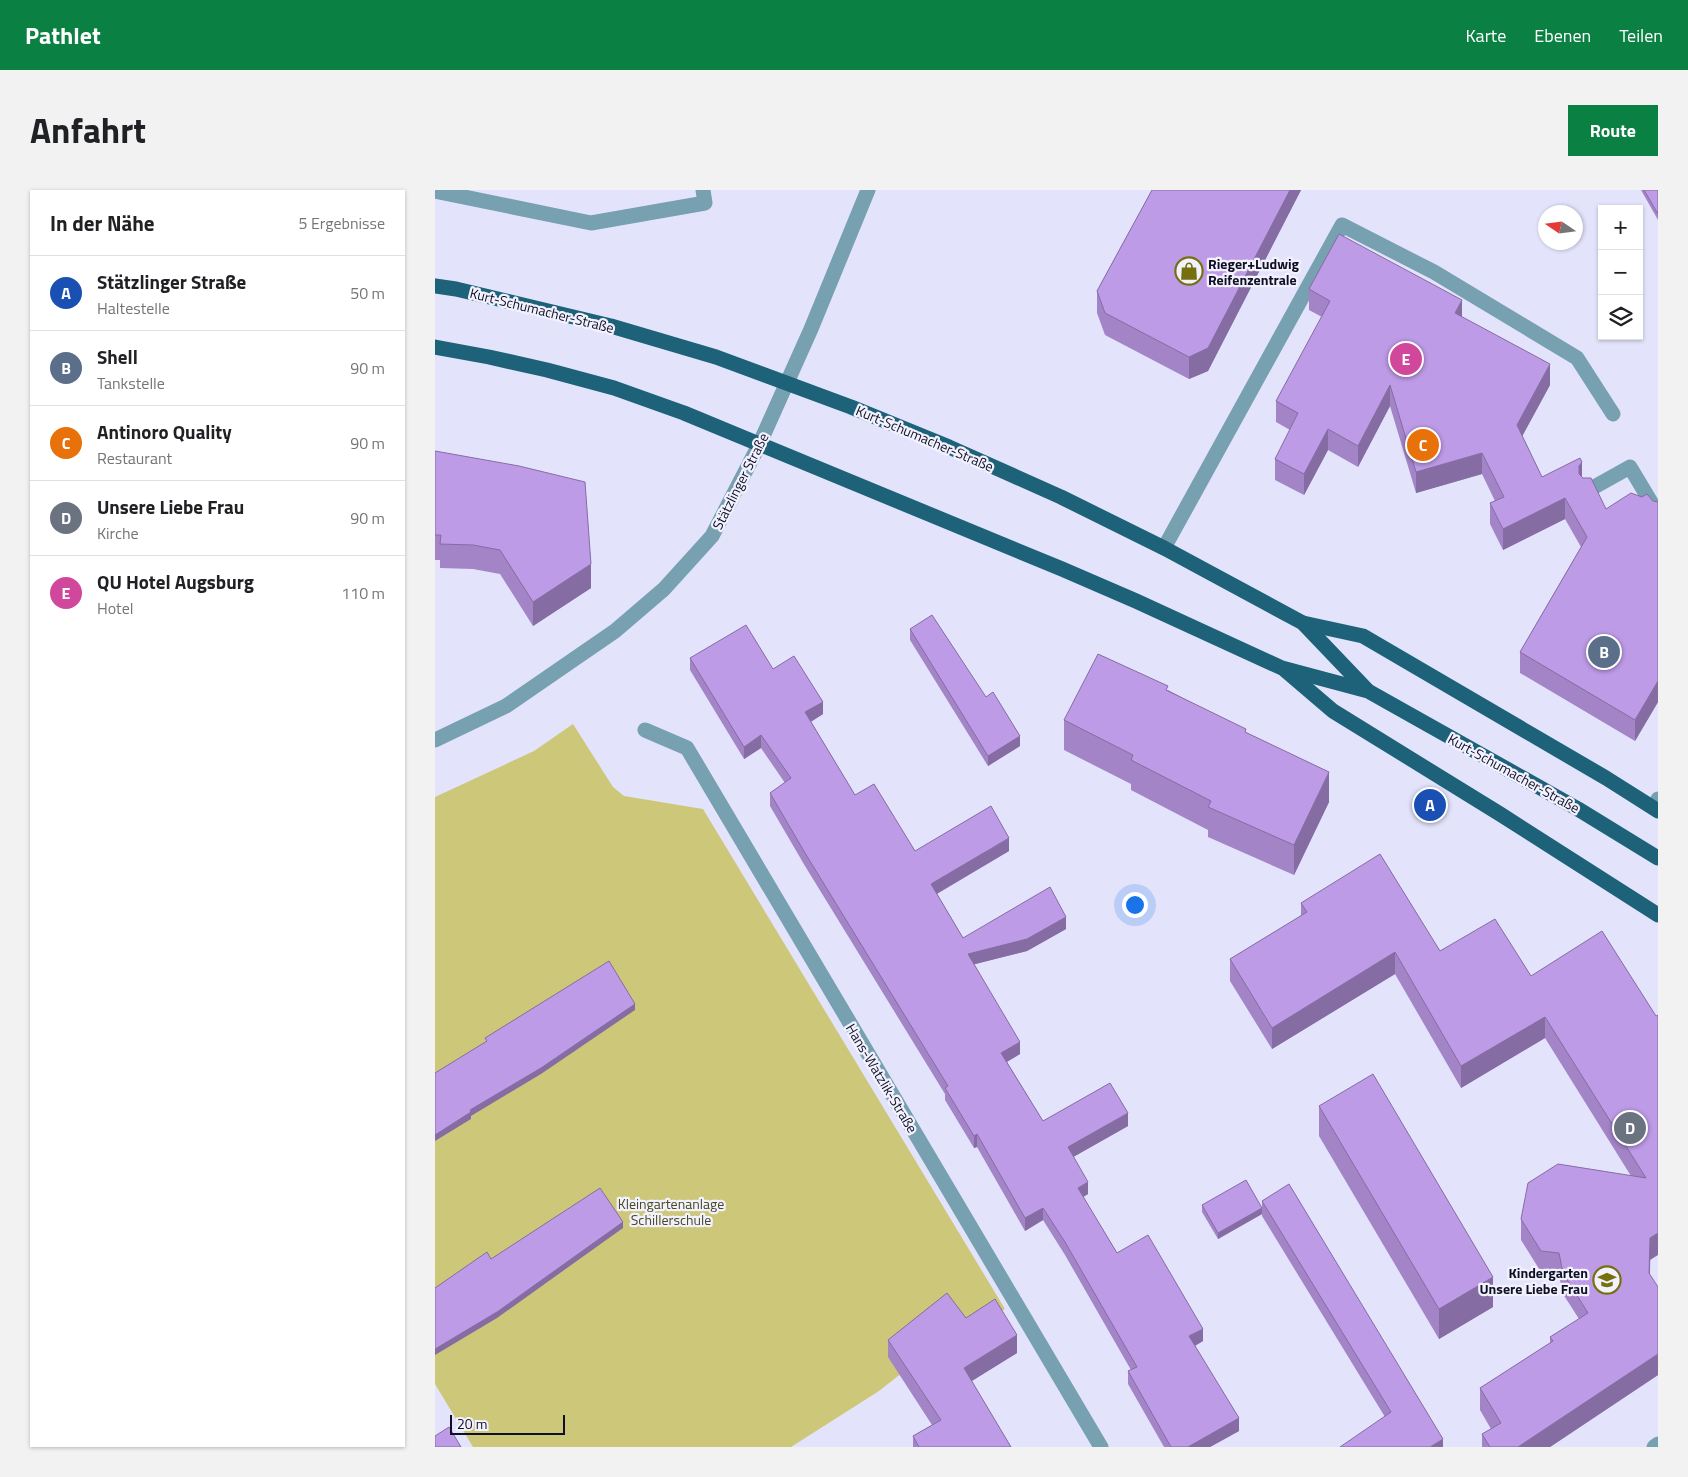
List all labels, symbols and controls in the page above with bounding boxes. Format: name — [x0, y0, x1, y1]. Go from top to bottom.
text: Pathlet — [25, 17, 101, 53]
text: Karte — [1465, 22, 1506, 49]
text: Ebenen — [1534, 22, 1591, 49]
text: Teilen — [1619, 22, 1663, 49]
text: Anfahrt — [30, 103, 146, 157]
button: Route — [1568, 105, 1658, 156]
north arrow — [1538, 205, 1583, 250]
map controls — [1598, 205, 1643, 340]
button: + — [1598, 205, 1643, 250]
text: In der Nähe — [50, 207, 155, 239]
text: 5 Ergebnisse — [298, 211, 385, 235]
button: − — [1598, 250, 1643, 295]
place label: Rieger+Ludwig Reifenzentrale — [1208, 253, 1300, 290]
shop icon: Rieger+Ludwig Reifenzentrale — [1174, 256, 1204, 286]
text: Stätzlinger Straße — [97, 267, 246, 296]
text: A — [61, 281, 71, 305]
text: 50 m — [350, 281, 385, 305]
street label: Kurt-Schumacher-Straße — [468, 282, 616, 338]
button: layers — [1598, 295, 1643, 340]
text: Haltestelle — [97, 296, 170, 320]
pin: E — [1390, 340, 1422, 378]
text: Shell — [97, 342, 138, 371]
text: B — [61, 356, 71, 380]
text: 90 m — [350, 356, 385, 380]
text: Tankstelle — [97, 371, 165, 395]
street label: Kurt-Schumacher-Straße — [853, 399, 997, 477]
text: Antinoro Quality — [97, 417, 232, 446]
pin: C — [1407, 426, 1439, 464]
street label: Stätzlinger Straße — [707, 429, 773, 533]
text: C — [62, 431, 70, 455]
text: 90 m — [350, 431, 385, 455]
text: Restaurant — [97, 446, 172, 470]
text: Unsere Liebe Frau — [97, 492, 244, 521]
text: D — [61, 506, 71, 530]
text: 90 m — [350, 506, 385, 530]
text: Kirche — [97, 521, 139, 545]
text: QU Hotel Augsburg — [97, 567, 254, 596]
text: E — [62, 581, 70, 605]
text: 110 m — [341, 581, 385, 605]
text: Hotel — [97, 596, 134, 620]
pin: B — [1588, 633, 1620, 671]
street label: Kurt-Schumacher-Straße — [1444, 728, 1584, 818]
pin: A — [1414, 786, 1446, 824]
your location — [1122, 892, 1148, 918]
street label: Hans-Watzlik-Straße — [841, 1019, 923, 1137]
pin: D — [1614, 1109, 1646, 1147]
park label: Kleingartenanlage Schillerschule — [618, 1193, 724, 1230]
place label: Kindergarten Unsere Liebe Frau — [1480, 1262, 1588, 1299]
school or university icon: Kindergarten Unsere Liebe Frau — [1592, 1265, 1622, 1295]
scale bar — [450, 1412, 565, 1435]
text: 20 m — [457, 1413, 487, 1434]

